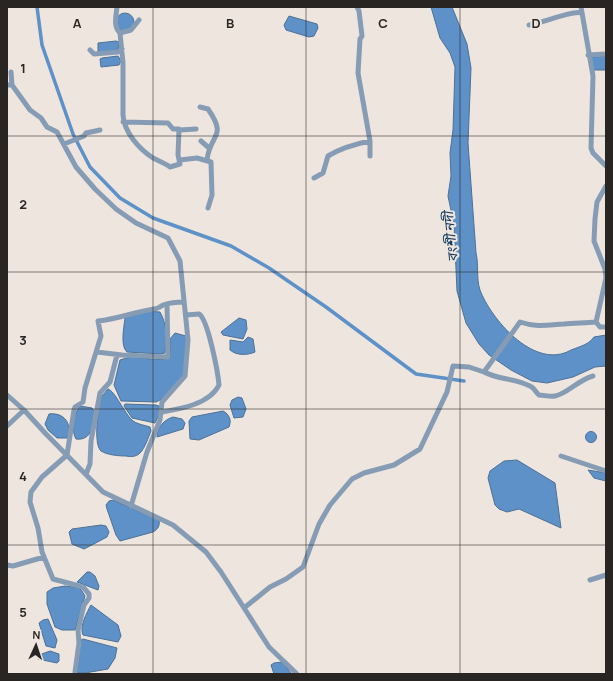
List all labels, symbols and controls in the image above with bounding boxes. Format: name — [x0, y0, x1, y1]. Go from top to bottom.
text: A — [73, 14, 82, 32]
text: B — [226, 14, 234, 32]
text: C — [378, 14, 388, 32]
text: D — [531, 14, 541, 32]
text: 1 — [20, 59, 26, 77]
text: 2 — [19, 195, 27, 213]
water label: বংশী নদী — [438, 208, 462, 263]
text: 3 — [19, 331, 27, 349]
text: 4 — [19, 467, 27, 485]
text: 5 — [19, 603, 27, 621]
north arrow — [16, 625, 56, 665]
text: N — [32, 627, 41, 642]

